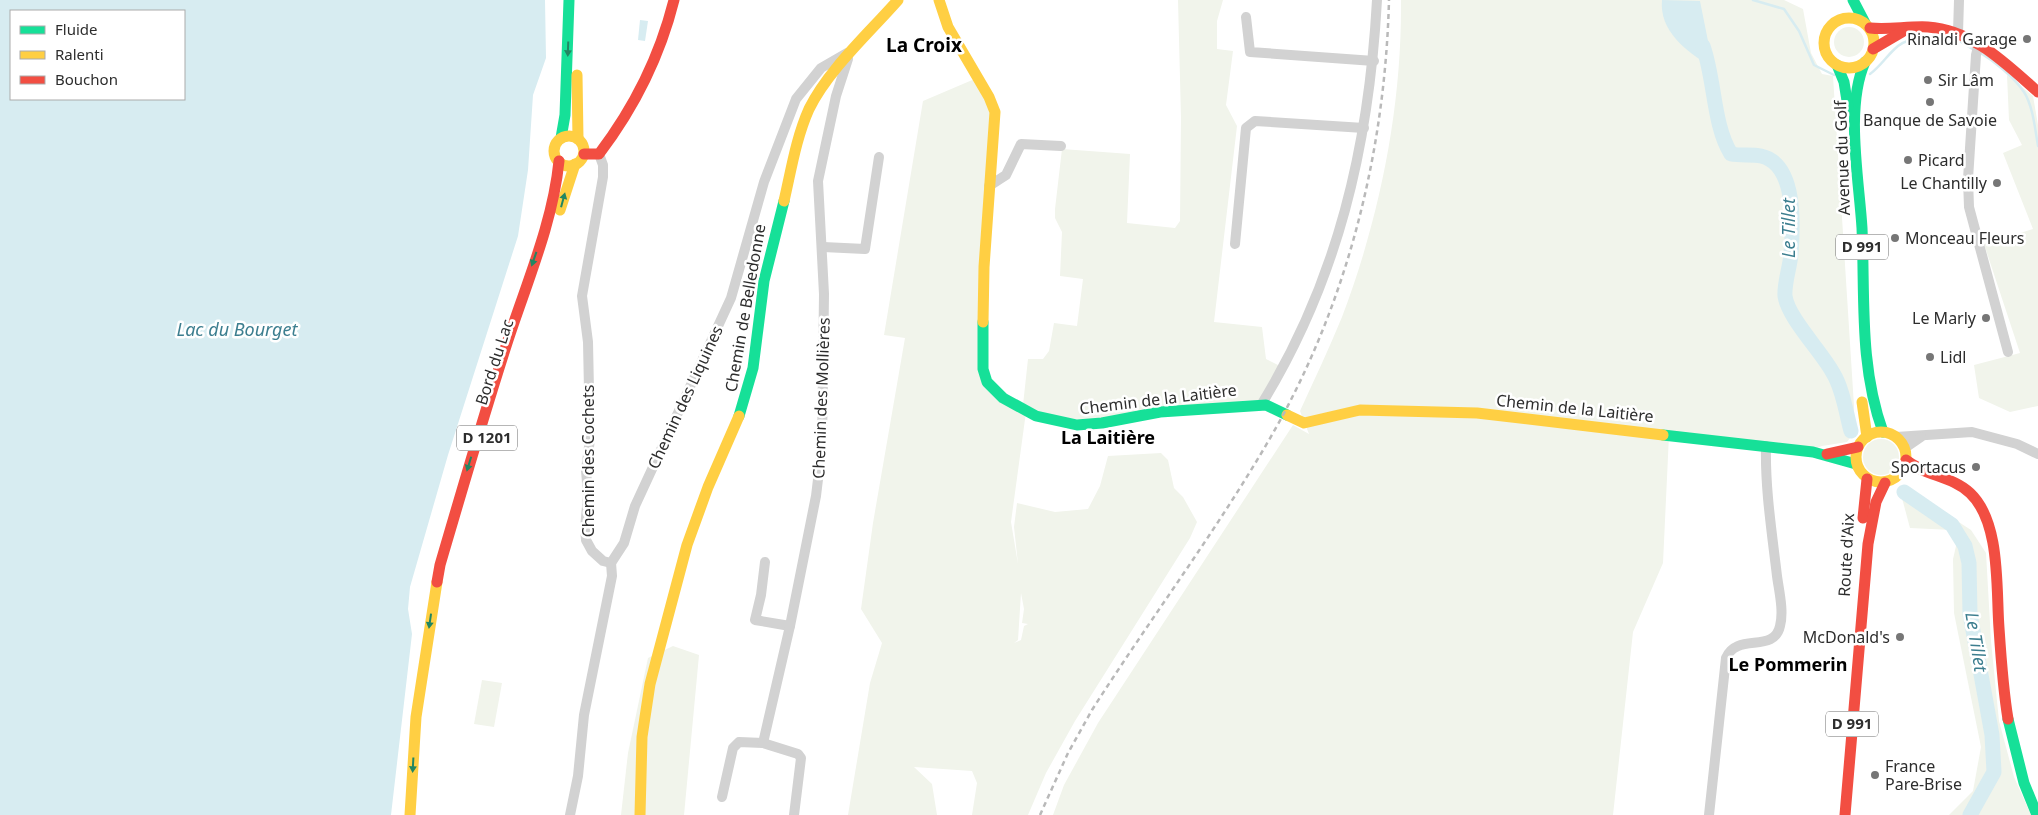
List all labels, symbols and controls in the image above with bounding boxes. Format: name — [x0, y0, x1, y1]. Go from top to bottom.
legend — [10, 10, 185, 100]
text: Fluide — [55, 19, 97, 39]
place label: Rinaldi Garage — [1907, 28, 2017, 50]
district label: La Croix — [886, 32, 962, 58]
marker: Rinaldi Garage — [2021, 33, 2033, 45]
one-way arrow — [563, 41, 571, 57]
text: Ralenti — [55, 44, 104, 64]
text: Bouchon — [55, 69, 118, 89]
place label: Sir Lâm — [1938, 69, 1994, 91]
marker: Sir Lâm — [1922, 74, 1934, 86]
marker: Banque de Savoie — [1924, 96, 1936, 108]
street label: Avenue du Golf — [1829, 99, 1855, 216]
place label: Banque de Savoie — [1863, 109, 1997, 131]
place label: Picard — [1918, 149, 1965, 171]
marker: Picard — [1902, 154, 1914, 166]
place label: Le Chantilly — [1900, 172, 1988, 194]
marker: Le Chantilly — [1991, 177, 2003, 189]
one-way arrow — [559, 192, 567, 207]
water label: Le Tillet — [1776, 197, 1800, 258]
street label: Chemin de Belledonne — [719, 222, 771, 394]
place label: Monceau Fleurs — [1905, 227, 2024, 249]
marker: Monceau Fleurs — [1889, 232, 1901, 244]
road number: D 991 — [1836, 234, 1888, 260]
one-way arrow — [530, 252, 538, 267]
place label: Le Marly — [1912, 307, 1977, 329]
marker: Le Marly — [1980, 312, 1992, 324]
street label: Bord du Lac — [470, 316, 518, 408]
water label: Lac du Bourget — [177, 317, 298, 341]
street label: Chemin des Mollières — [807, 317, 835, 479]
street label: Chemin des Liquines — [642, 322, 728, 472]
place label: Lidl — [1940, 346, 1966, 368]
marker: Lidl — [1924, 351, 1936, 363]
street label: Chemin de la Laitière — [1078, 378, 1238, 420]
street label: Chemin des Cochets — [577, 385, 599, 537]
street label: Chemin de la Laitière — [1495, 389, 1655, 427]
district label: La Laitière — [1061, 425, 1155, 449]
road number: D 1201 — [457, 426, 517, 450]
place label: Sportacus — [1891, 456, 1966, 478]
one-way arrow — [465, 457, 473, 472]
marker: Sportacus — [1970, 461, 1982, 473]
street label: Route d'Aix — [1833, 512, 1859, 597]
water label: Le Tillet — [1960, 610, 1994, 674]
one-way arrow — [426, 614, 434, 630]
place label: McDonald's — [1803, 626, 1890, 648]
marker: McDonald's — [1894, 631, 1906, 643]
district label: Le Pommerin — [1729, 652, 1847, 676]
road number: D 991 — [1826, 712, 1878, 736]
place label: France Pare-Brise — [1885, 755, 1962, 795]
one-way arrow — [409, 758, 417, 774]
marker: France Pare-Brise — [1869, 769, 1881, 781]

